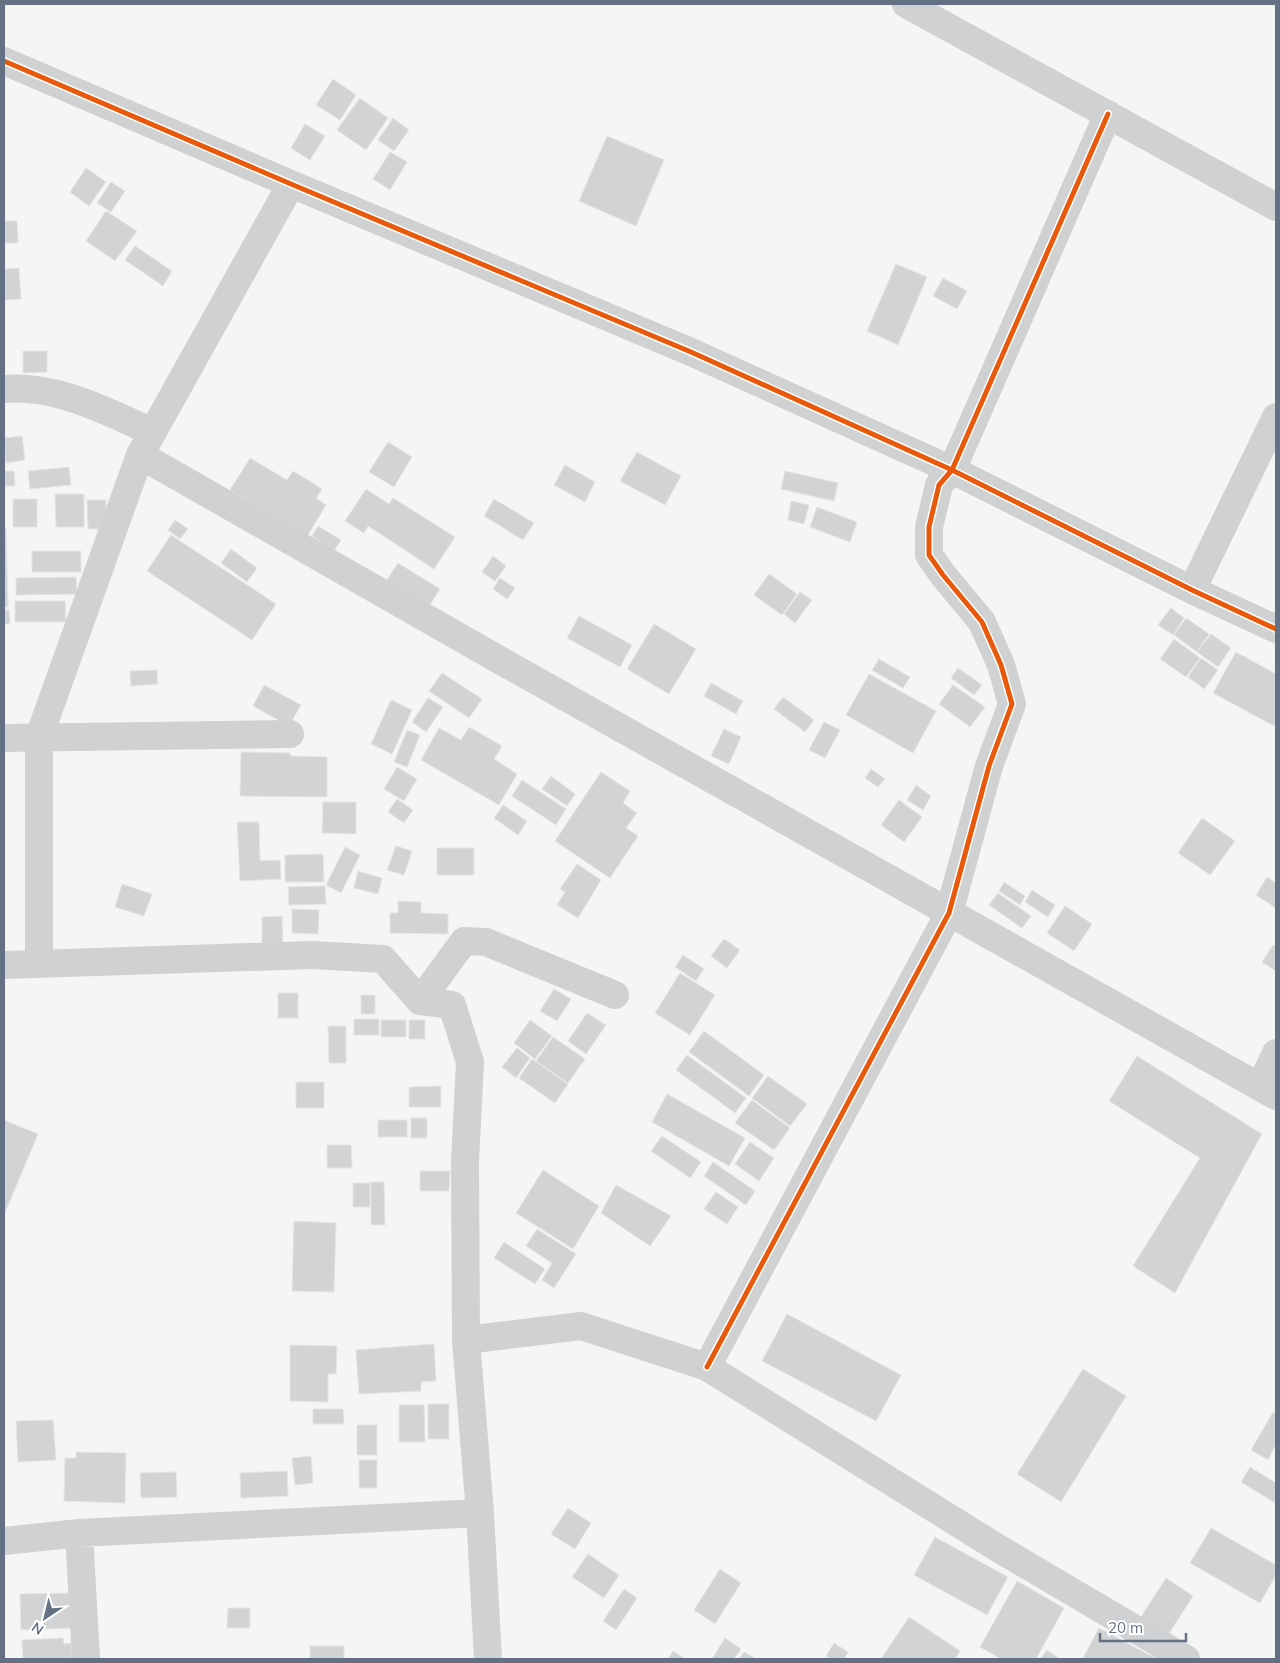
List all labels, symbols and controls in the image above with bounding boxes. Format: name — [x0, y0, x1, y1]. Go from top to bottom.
north arrow — [20, 1593, 70, 1643]
scale bar — [1100, 1610, 1186, 1642]
text: N — [28, 1618, 47, 1639]
text: 20 m — [1108, 1618, 1143, 1637]

